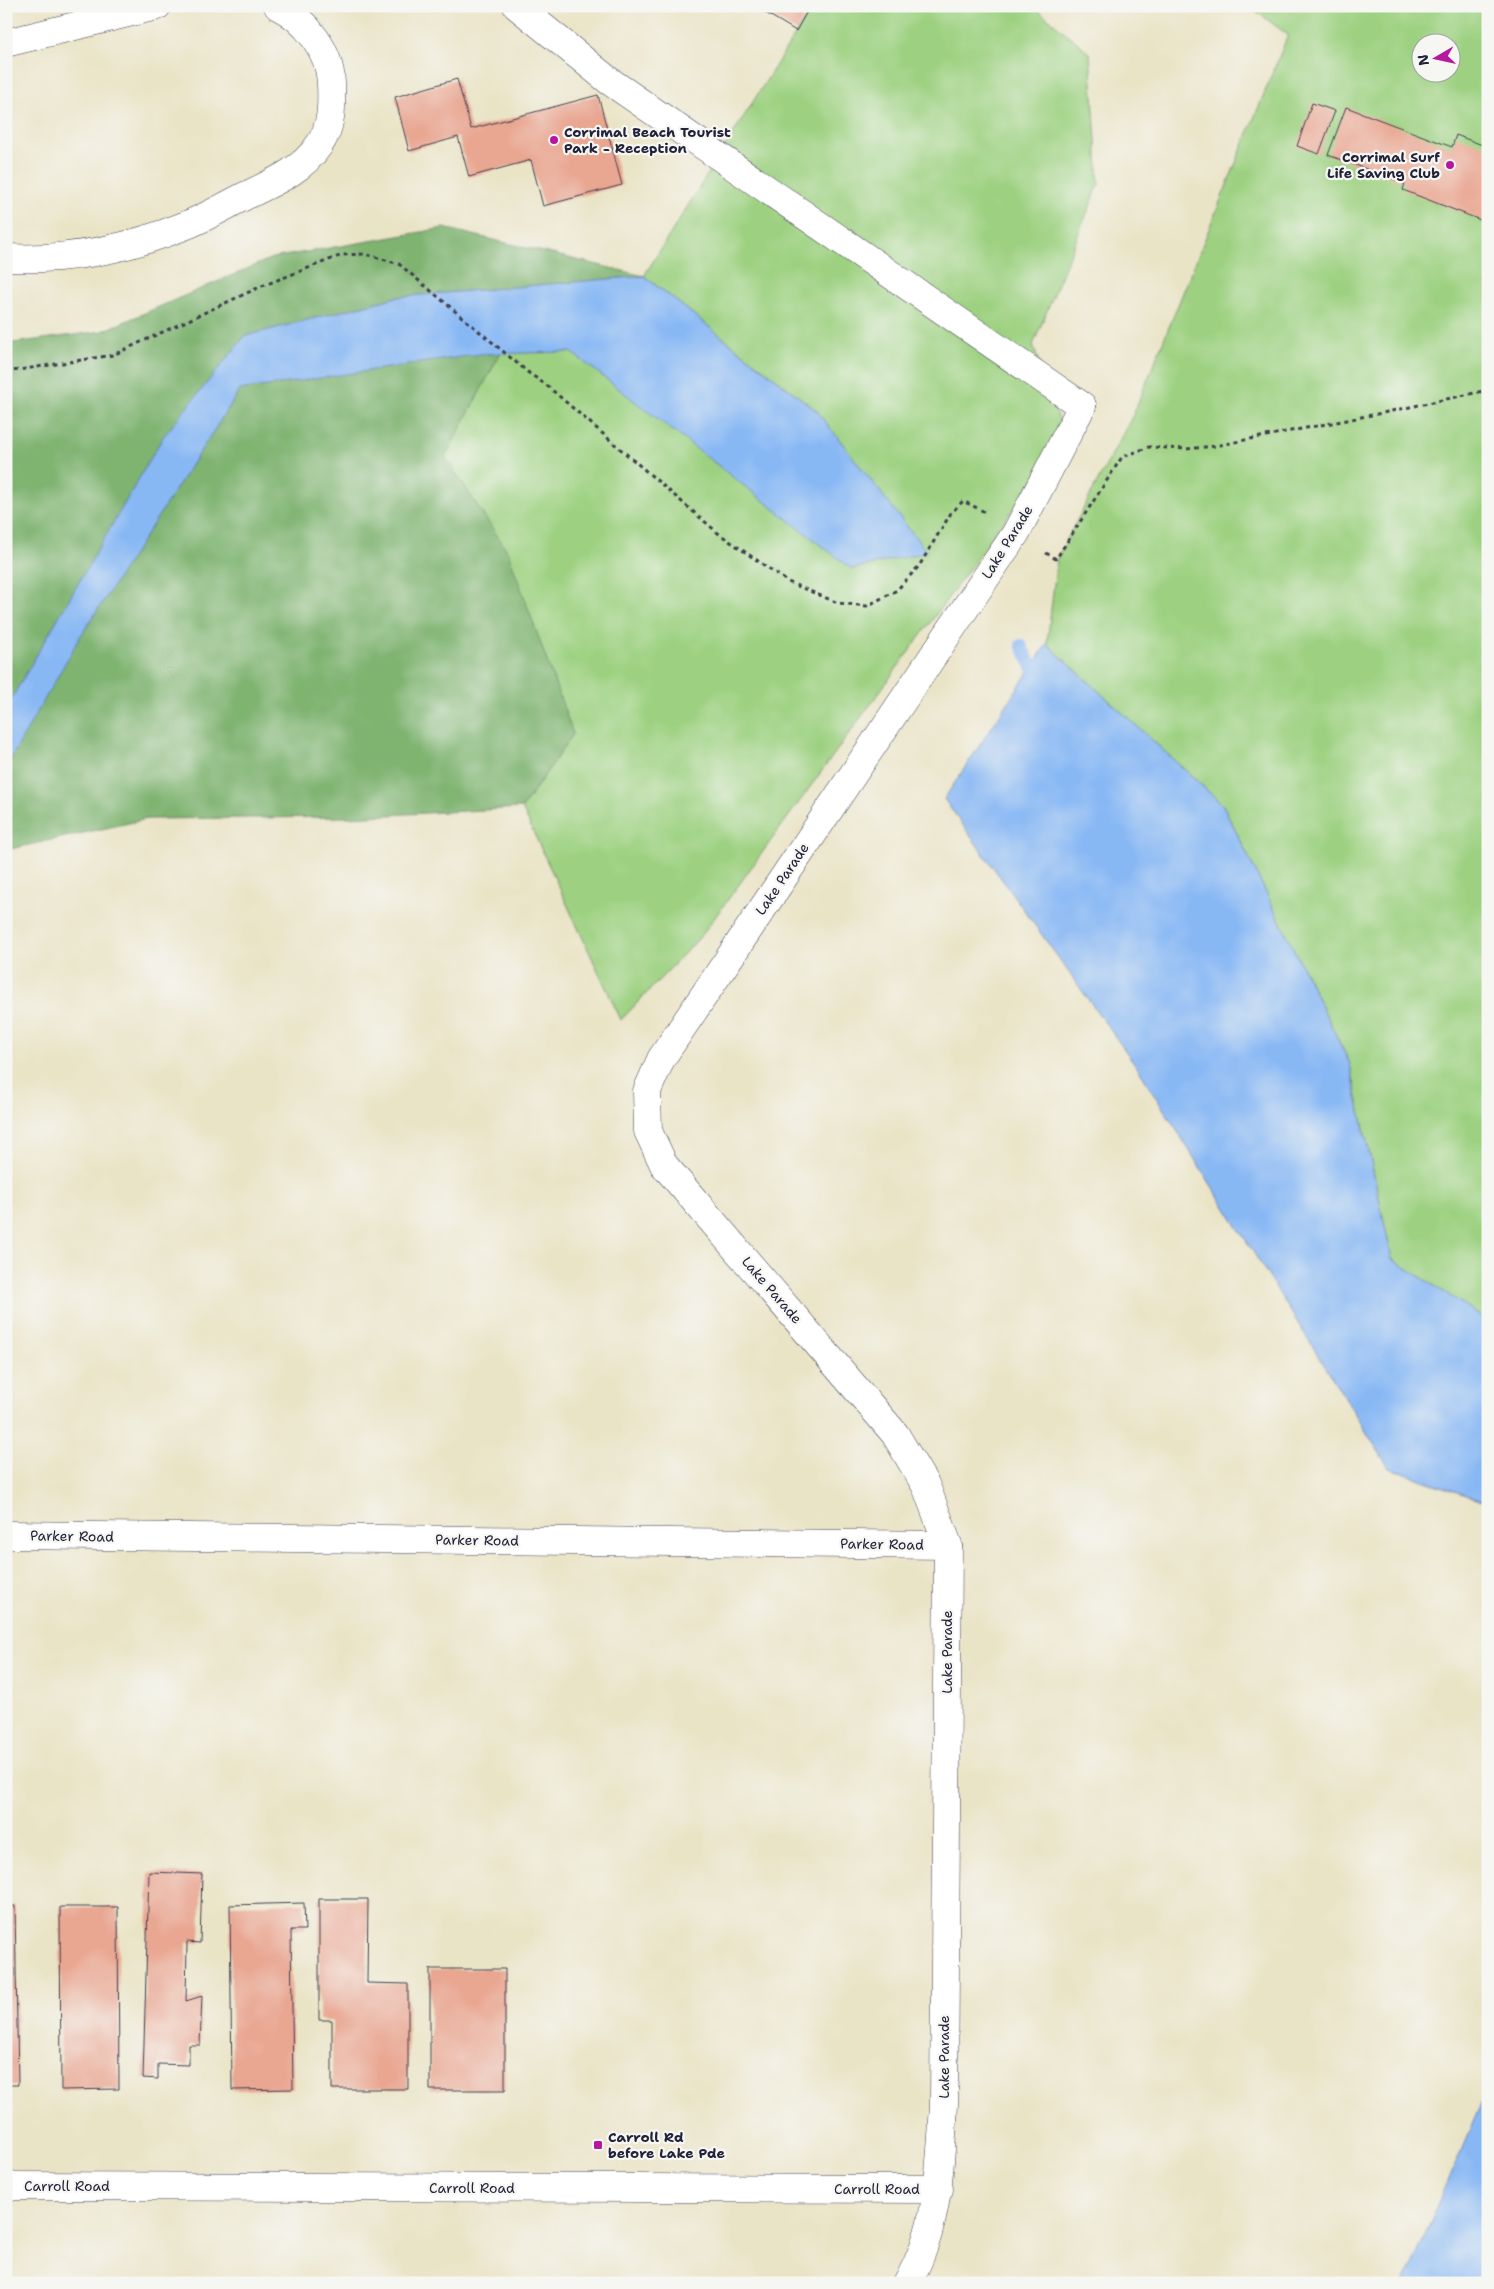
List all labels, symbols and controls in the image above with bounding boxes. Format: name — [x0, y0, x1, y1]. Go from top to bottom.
north arrow — [1412, 32, 1462, 82]
text: N — [1413, 53, 1433, 67]
place label: Corrimal Beach Tourist Park - Reception — [564, 123, 731, 157]
marker: Corrimal Beach Tourist Park - Reception — [548, 134, 560, 146]
place label: Corrimal Surf Life Saving Club — [1327, 148, 1440, 182]
marker: Corrimal Surf Life Saving Club — [1444, 159, 1456, 171]
street label: Lake Parade — [977, 502, 1037, 582]
street label: Lake Parade — [751, 839, 813, 919]
street label: Lake Parade — [738, 1253, 806, 1327]
street label: Parker Road — [30, 1526, 114, 1546]
street label: Parker Road — [435, 1530, 519, 1550]
street label: Parker Road — [840, 1534, 924, 1554]
street label: Lake Parade — [938, 1610, 956, 1694]
street label: Lake Parade — [935, 2015, 953, 2099]
place label: Carroll Rd before Lake Pde — [608, 2128, 725, 2162]
marker: Carroll Rd before Lake Pde — [592, 2139, 604, 2151]
street label: Carroll Road — [24, 2177, 110, 2195]
street label: Carroll Road — [429, 2179, 515, 2197]
street label: Carroll Road — [834, 2180, 920, 2198]

